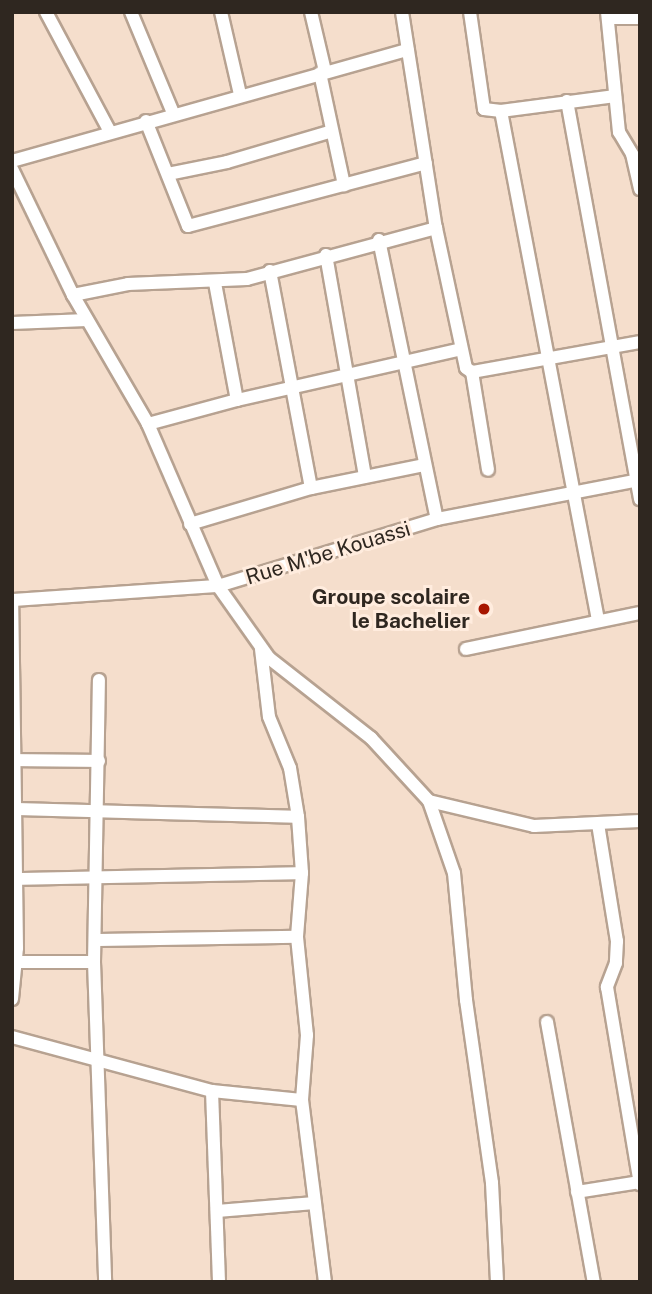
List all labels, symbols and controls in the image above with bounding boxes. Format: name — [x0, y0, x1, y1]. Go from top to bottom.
street label: Rue M'be Kouassi — [242, 516, 414, 590]
place label: Groupe scolaire le Bachelier — [312, 584, 470, 634]
marker: Groupe scolaire le Bachelier — [476, 601, 492, 617]

